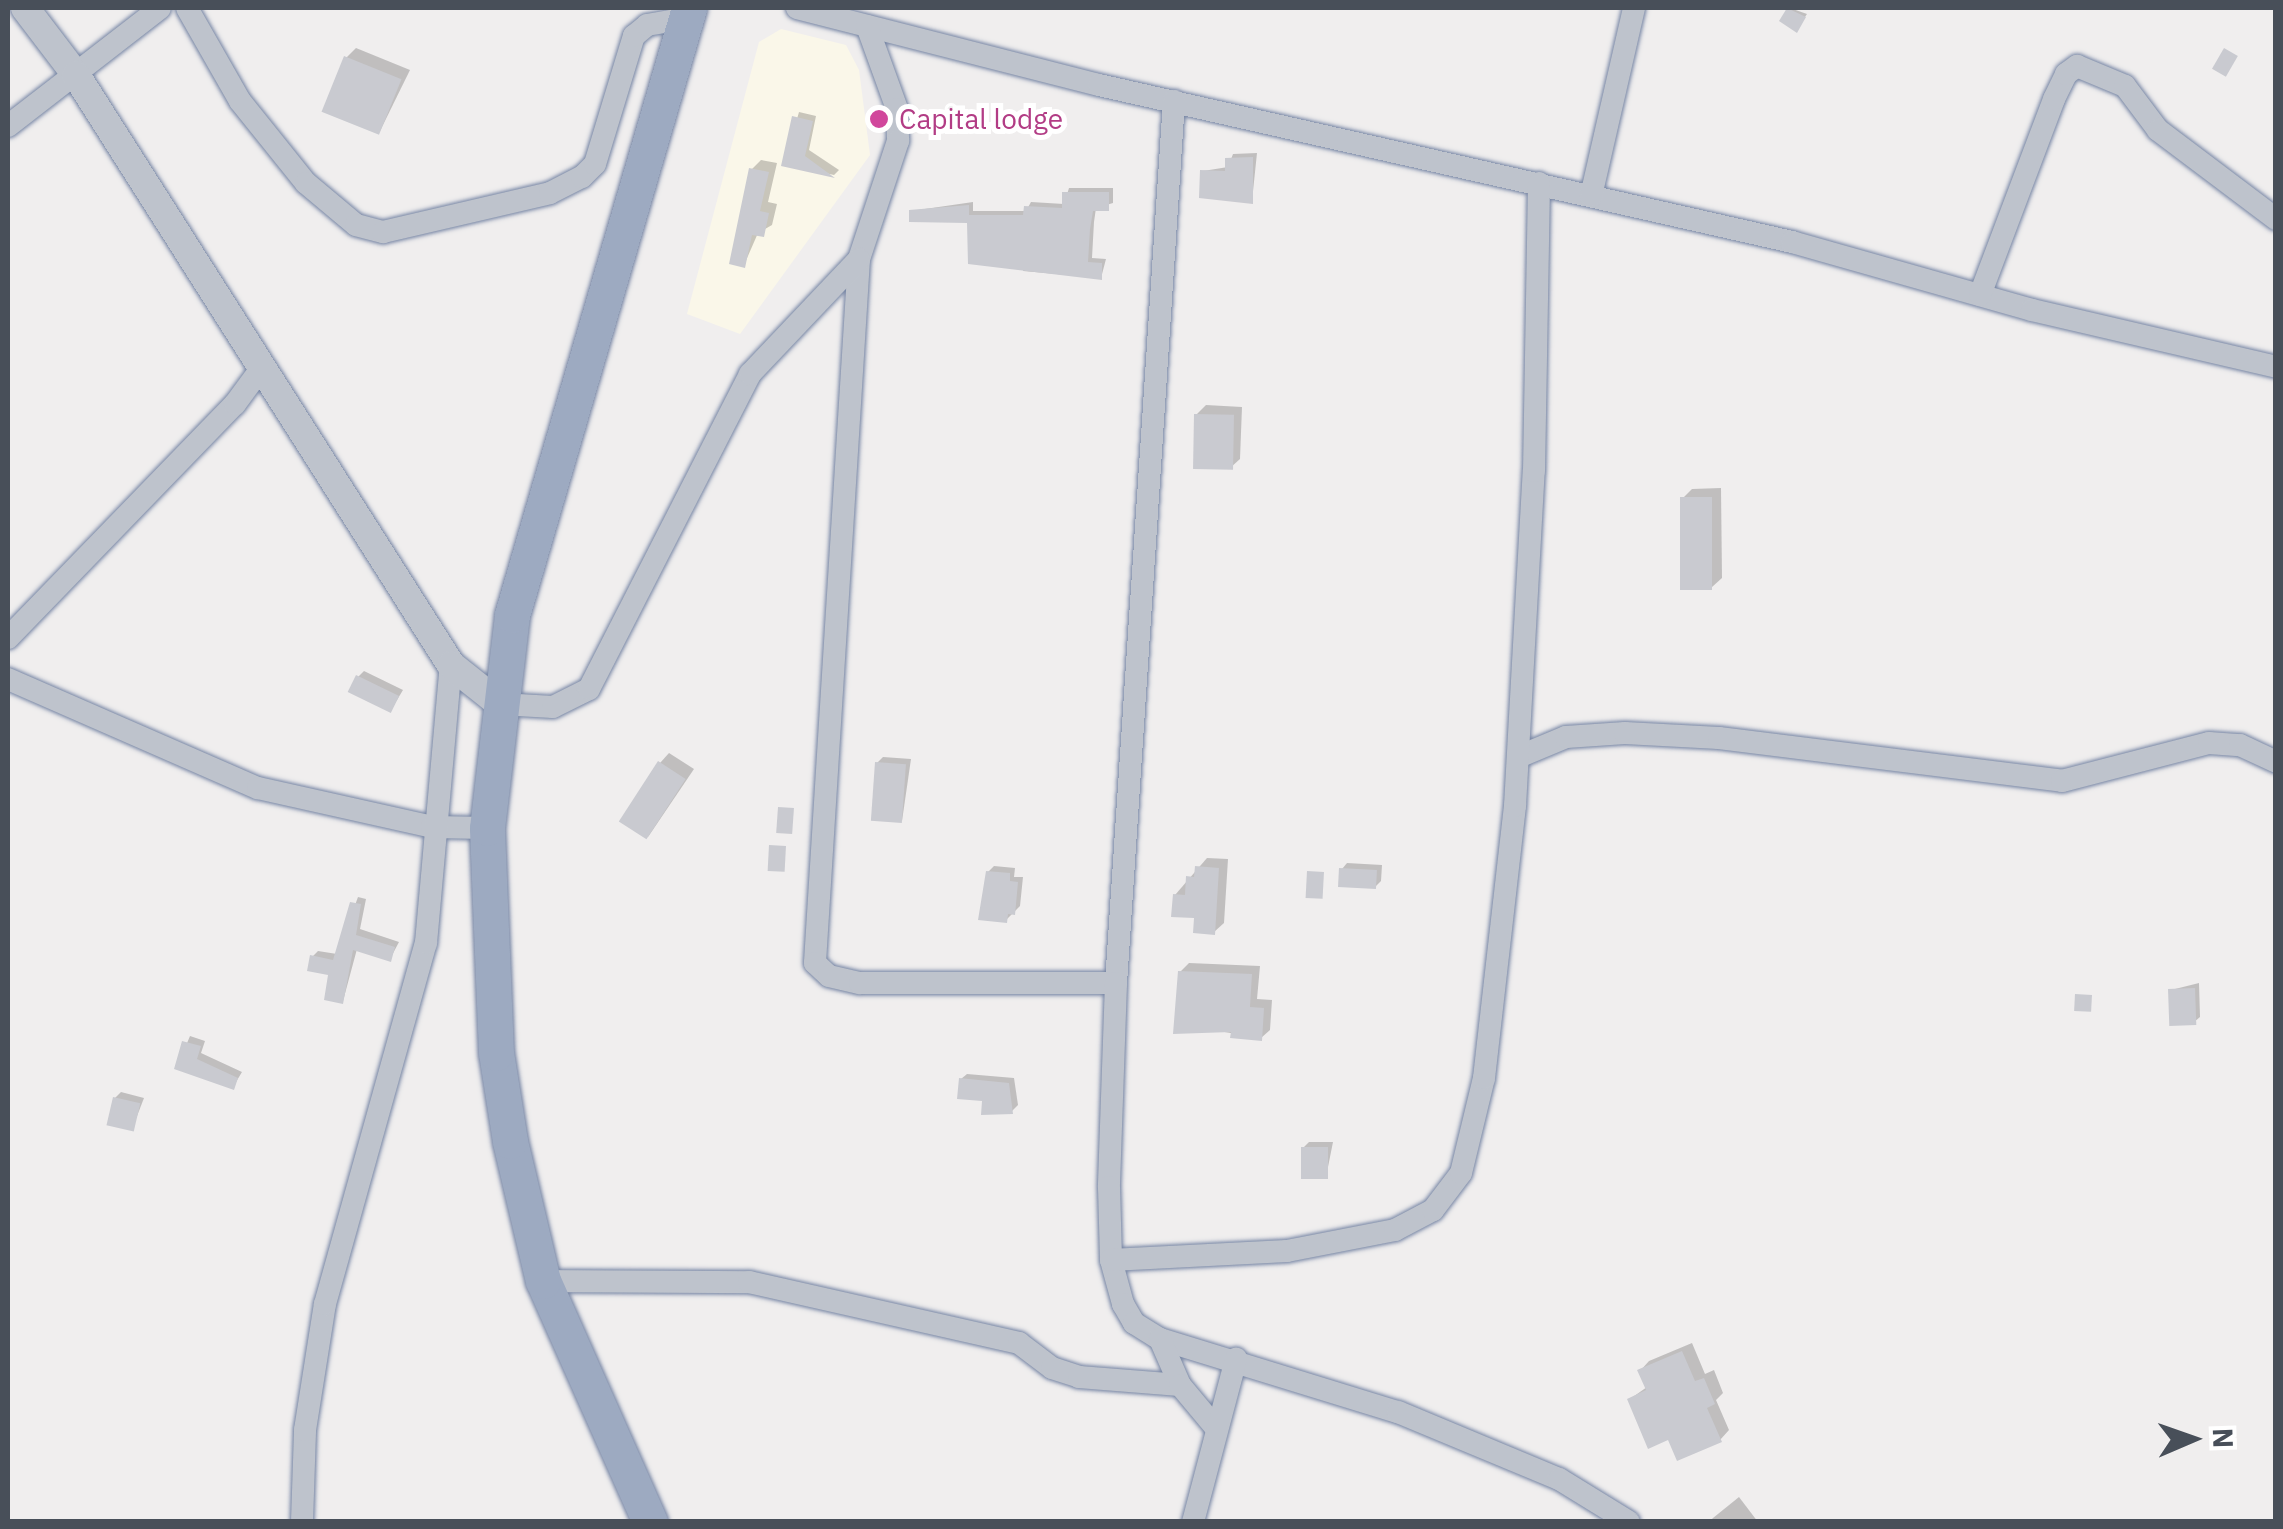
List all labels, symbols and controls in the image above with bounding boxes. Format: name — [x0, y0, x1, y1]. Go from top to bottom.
place label: Capital lodge — [899, 102, 1063, 136]
marker: Capital lodge — [868, 108, 890, 130]
north arrow — [2143, 1389, 2243, 1489]
text: N — [2205, 1427, 2242, 1449]

